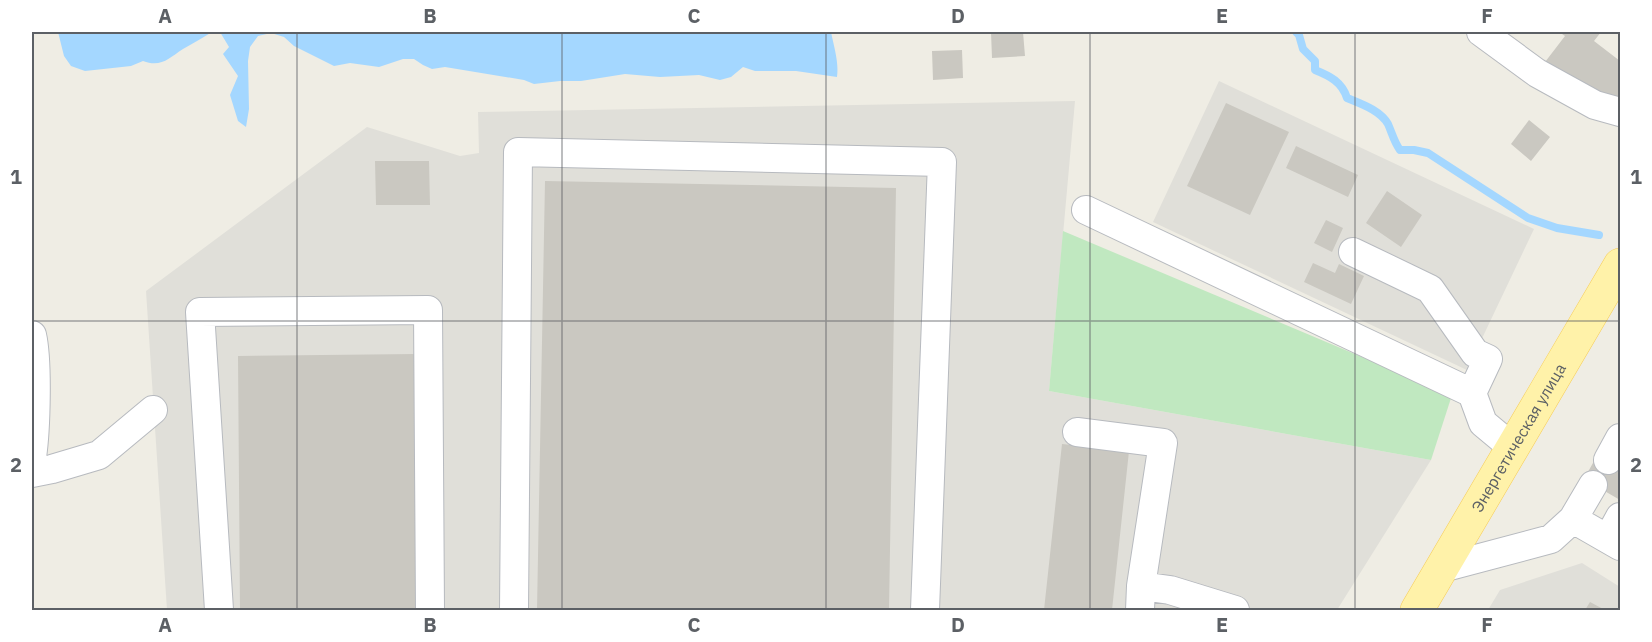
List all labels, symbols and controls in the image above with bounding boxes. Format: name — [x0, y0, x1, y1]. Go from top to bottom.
text: A — [158, 2, 172, 29]
text: B — [423, 2, 437, 29]
text: C — [687, 2, 701, 29]
text: D — [951, 2, 965, 29]
text: E — [1216, 2, 1228, 29]
text: F — [1481, 2, 1493, 29]
text: 1 — [10, 163, 22, 190]
text: 1 — [1630, 163, 1642, 190]
street label: Энергетическая улица — [1467, 359, 1570, 516]
text: 2 — [10, 451, 22, 478]
text: 2 — [1630, 451, 1642, 478]
text: A — [158, 611, 172, 638]
text: B — [423, 611, 437, 638]
text: C — [687, 611, 701, 638]
text: D — [951, 611, 965, 638]
text: E — [1216, 611, 1228, 638]
text: F — [1481, 611, 1493, 638]

